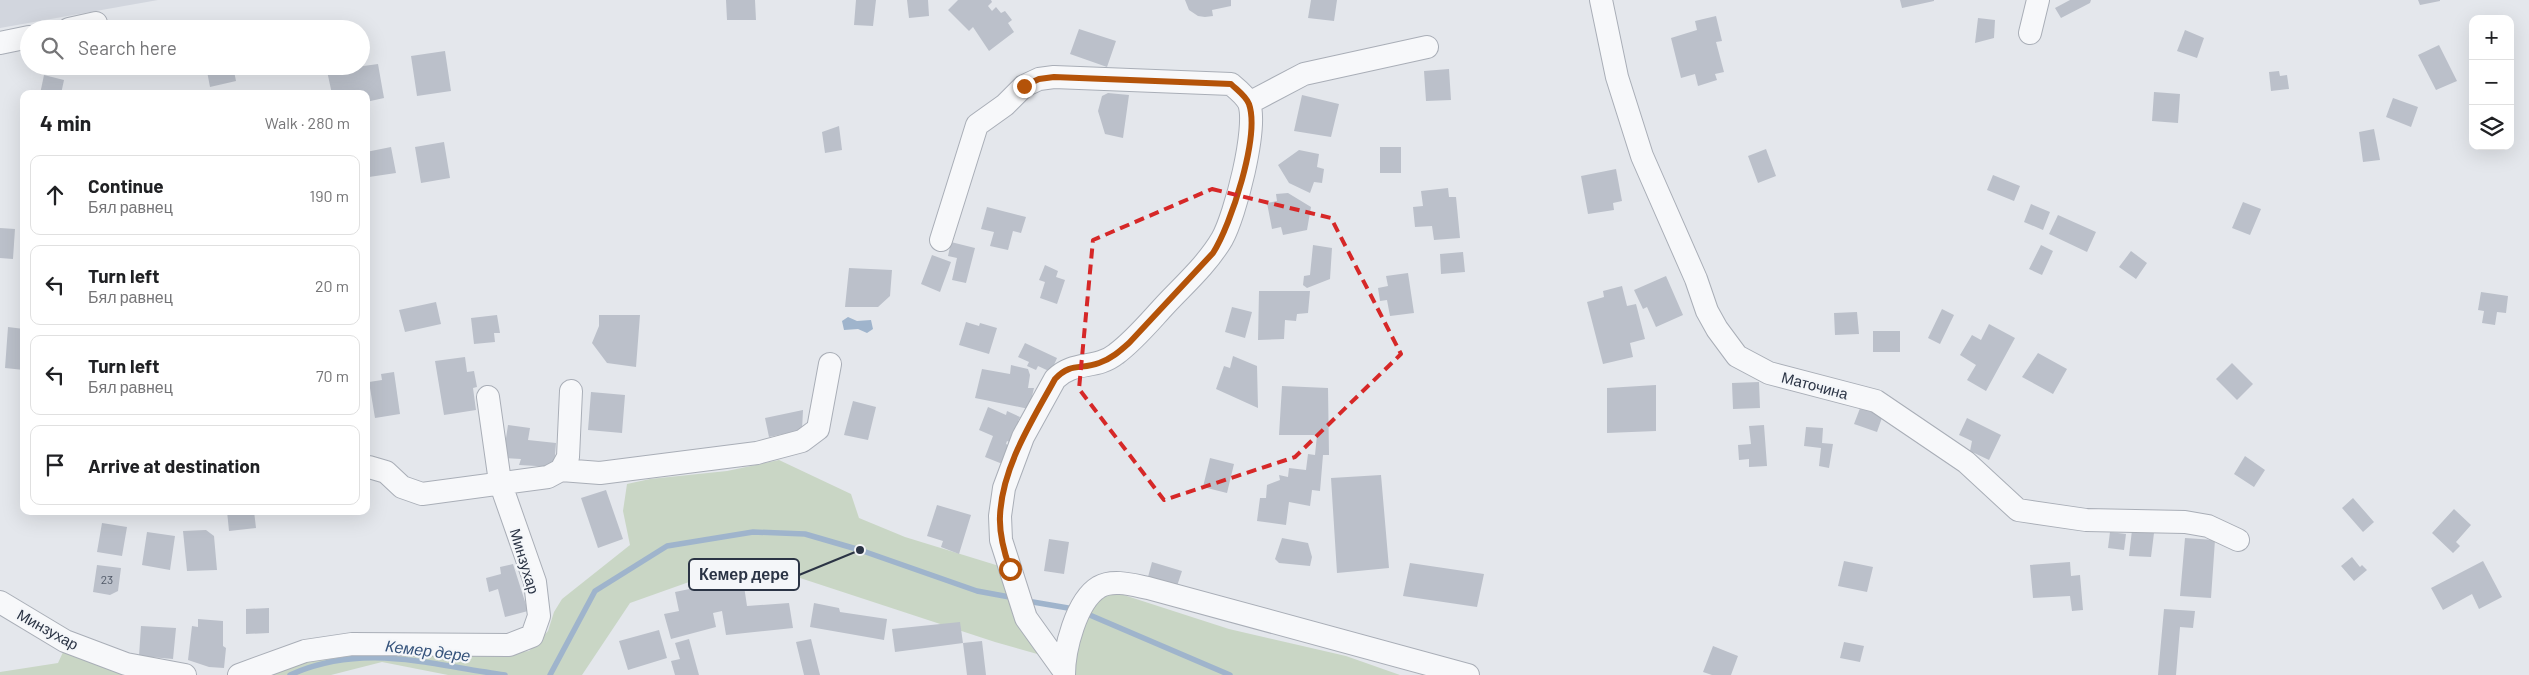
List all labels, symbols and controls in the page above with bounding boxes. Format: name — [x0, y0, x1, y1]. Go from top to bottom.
map controls — [2469, 15, 2514, 150]
button: + — [2469, 15, 2514, 60]
search box — [20, 20, 370, 75]
icon: search — [38, 34, 66, 62]
text: Search here — [78, 36, 177, 59]
button: − — [2469, 60, 2514, 105]
route end — [1013, 75, 1036, 98]
button: layers — [2469, 105, 2514, 150]
text: 4 min — [40, 110, 91, 135]
text: Walk · 280 m — [265, 113, 350, 132]
text: Continue — [88, 174, 164, 197]
icon: ahead — [41, 181, 69, 209]
text: 190 m — [310, 186, 349, 205]
text: Бял равнец — [88, 197, 173, 216]
text: Turn left — [88, 264, 159, 287]
icon: left — [41, 271, 69, 299]
text: 20 m — [315, 276, 349, 295]
text: Бял равнец — [88, 287, 173, 306]
text: Turn left — [88, 354, 159, 377]
icon: left — [41, 361, 69, 389]
text: 70 m — [316, 366, 349, 385]
street label: Маточина — [1780, 367, 1851, 403]
text: Бял равнец — [88, 377, 173, 396]
icon: arrive — [41, 451, 69, 479]
text: Arrive at destination — [88, 454, 260, 477]
street label: Минзухар — [507, 526, 543, 596]
route start — [999, 558, 1022, 581]
callout: Кемер дере — [689, 559, 799, 590]
text: Кемер дере — [699, 564, 789, 583]
house number: 23 — [101, 572, 113, 586]
street label: Минзухар — [14, 605, 82, 653]
water label: Кемер дере — [384, 635, 472, 665]

